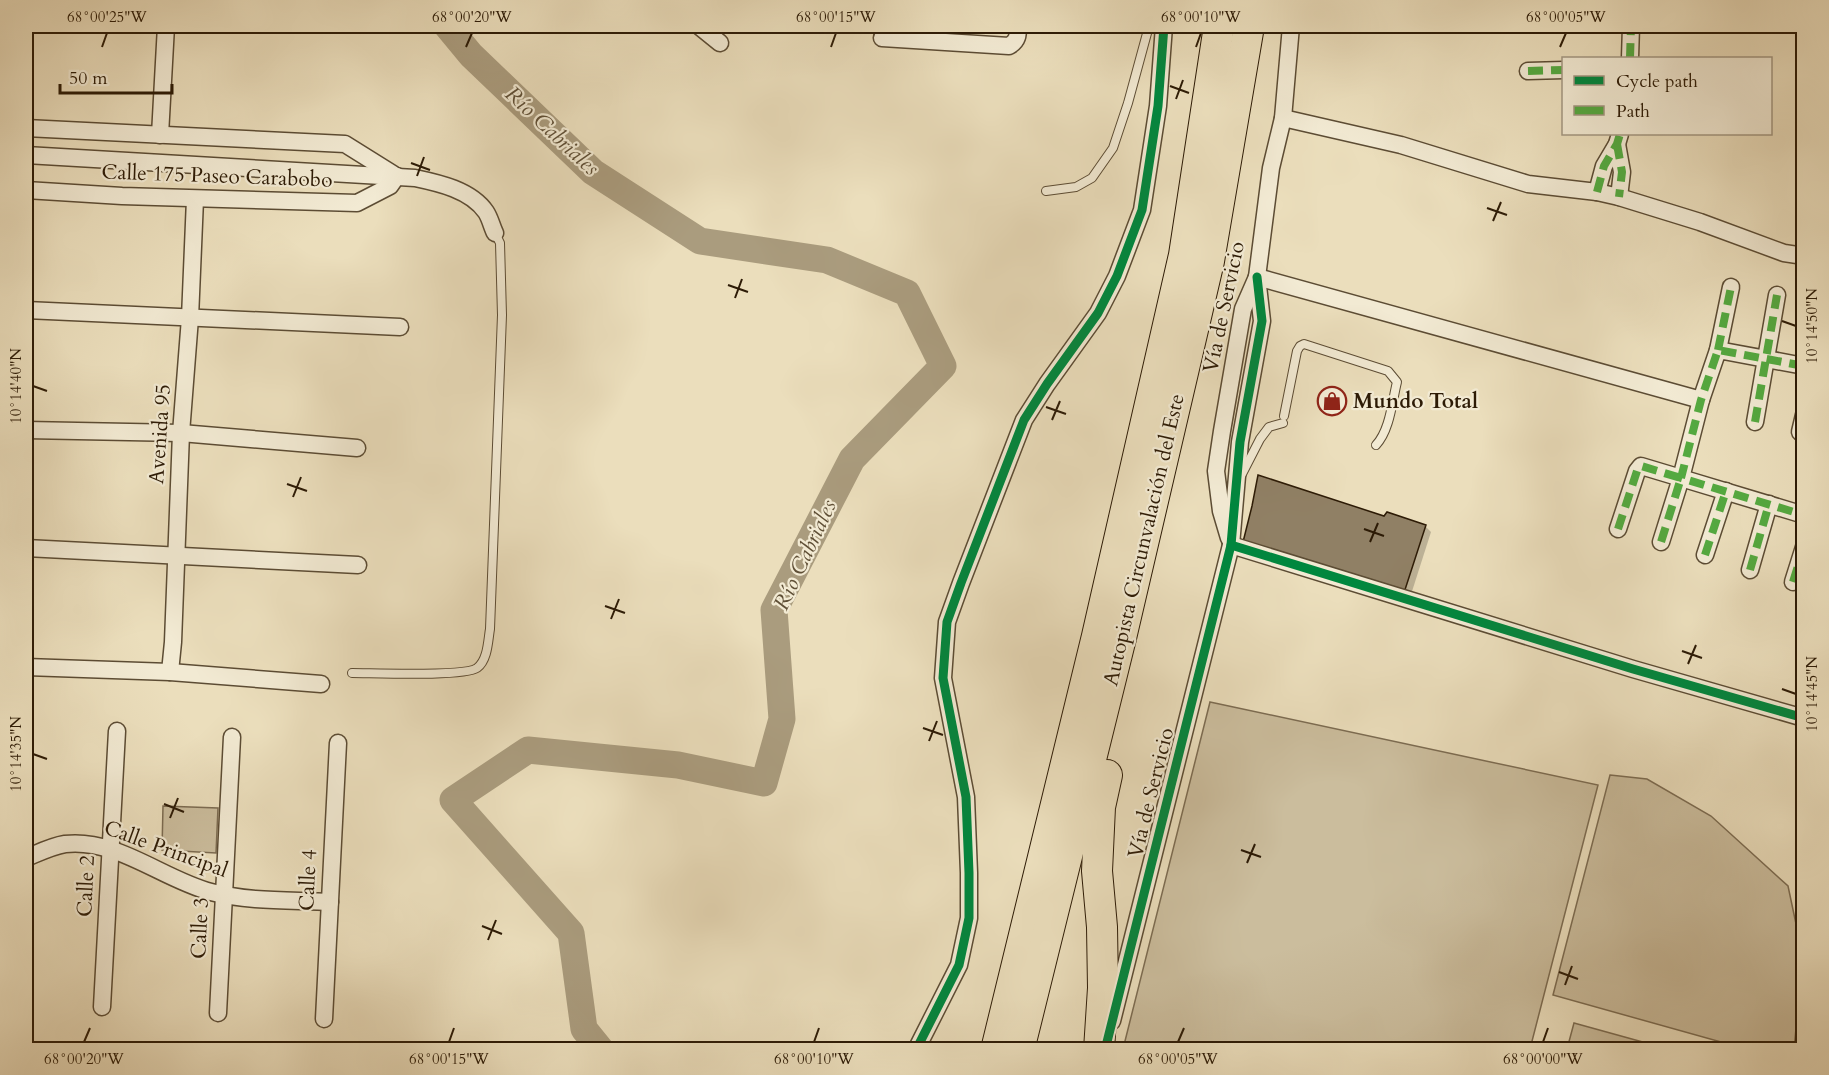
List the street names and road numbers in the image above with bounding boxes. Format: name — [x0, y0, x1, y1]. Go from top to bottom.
street label: Calle 175 Paseo Carabobo — [101, 157, 333, 195]
street label: Vía de Servicio — [1196, 239, 1252, 375]
street label: Avenida 95 — [142, 383, 178, 485]
street label: Autopista Circunvalación del Este — [1096, 391, 1192, 689]
street label: Vía de Servicio — [1121, 725, 1181, 861]
street label: Calle Principal — [100, 813, 232, 885]
street label: Calle 4 — [292, 848, 324, 912]
street label: Calle 2 — [70, 854, 102, 918]
street label: Calle 3 — [184, 896, 216, 960]

